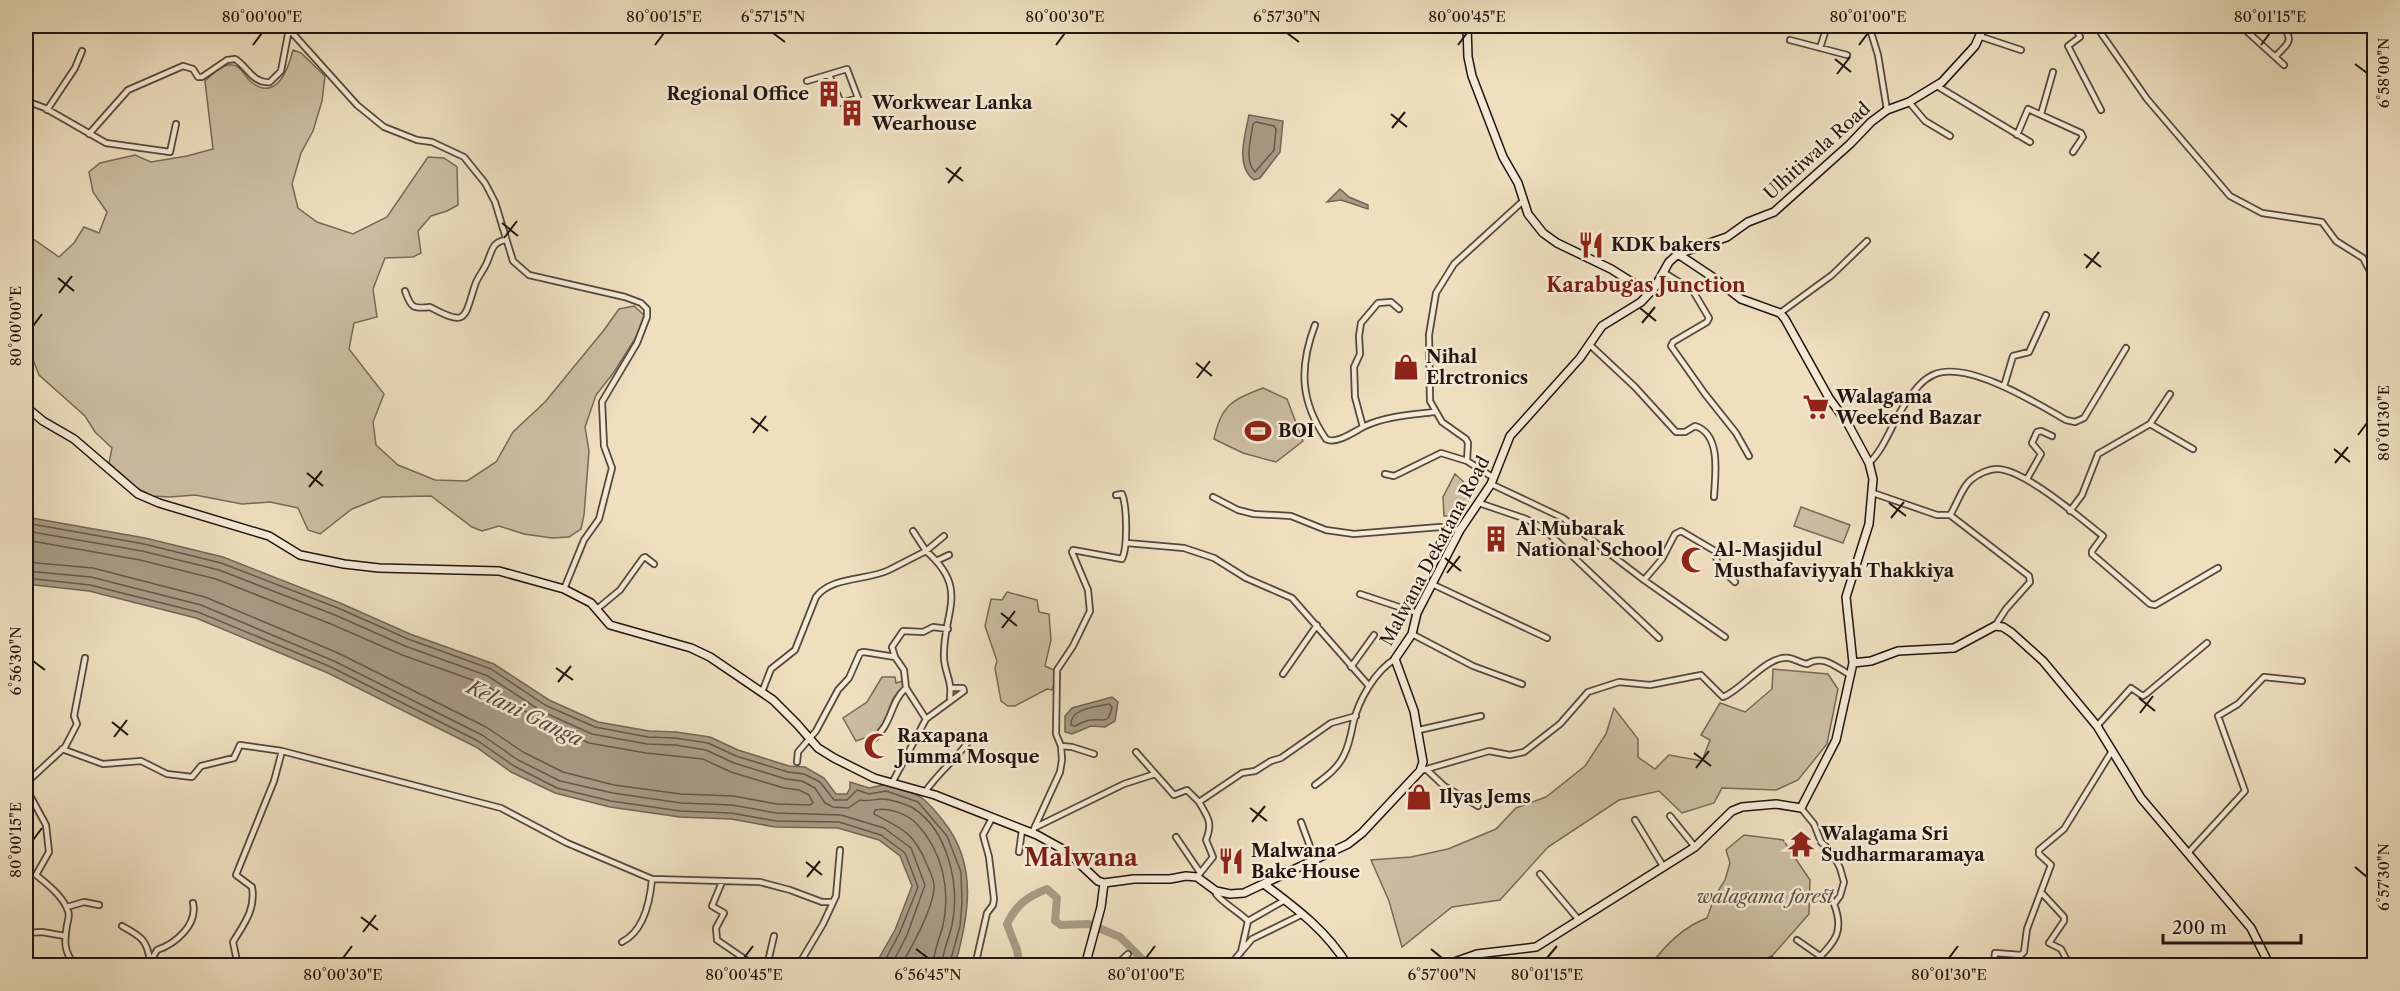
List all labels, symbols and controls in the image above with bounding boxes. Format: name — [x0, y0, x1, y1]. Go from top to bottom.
text: 80°00'00"E — [222, 7, 302, 26]
text: 80°00'15"E — [626, 7, 702, 26]
text: 6°57'15"N — [741, 7, 805, 26]
text: 80°00'30"E — [1025, 7, 1105, 26]
text: 6°57'30"N — [1253, 7, 1321, 26]
text: 80°00'45"E — [1428, 7, 1506, 26]
text: 80°01'00"E — [1829, 7, 1907, 26]
text: 80°01'15"E — [2234, 7, 2306, 26]
text: 6°58'00"N — [2374, 38, 2393, 108]
building icon: Regional Office — [814, 79, 844, 109]
place label: Regional Office — [666, 83, 809, 105]
place label: Workwear Lanka Wearhouse — [871, 92, 1033, 135]
street label: Ulhitiwala Road — [1759, 97, 1875, 204]
building icon: Workwear Lanka Wearhouse — [837, 98, 867, 128]
restaurant icon: KDK bakers — [1576, 230, 1606, 260]
place label: KDK bakers — [1611, 234, 1721, 256]
district label: Karabugas Junction — [1546, 273, 1746, 297]
text: 80°00'00"E — [6, 286, 25, 366]
place label: Nihal Elrctronics — [1426, 346, 1528, 389]
shop icon: Nihal Elrctronics — [1391, 352, 1421, 382]
text: 80°01'30"E — [2374, 385, 2393, 461]
place label: Walagama Weekend Bazar — [1835, 386, 1982, 429]
supermarket icon: Walagama Weekend Bazar — [1801, 392, 1831, 422]
sports icon: BOI — [1243, 416, 1273, 446]
place label: BOI — [1278, 420, 1314, 442]
street label: Malwana Dekatana Road — [1376, 452, 1494, 650]
place label: Al Mubarak National School — [1515, 518, 1663, 561]
building icon: Al Mubarak National School — [1481, 524, 1511, 554]
place label: Al-Masjidul Musthafaviyyah Thakkiya — [1713, 539, 1955, 582]
mosque icon: Al-Masjidul Musthafaviyyah Thakkiya — [1679, 545, 1709, 575]
text: 6°56'30"N — [6, 626, 25, 696]
water label: Kelani Ganga — [461, 674, 587, 751]
place label: Raxapana Jumma Mosque — [894, 725, 1040, 768]
mosque icon: Raxapana Jumma Mosque — [862, 731, 892, 761]
shop icon: Ilyas Jems — [1404, 782, 1434, 812]
place label: Ilyas Jems — [1439, 786, 1531, 808]
text: 80°00'15"E — [6, 802, 25, 878]
place label: Walagama Sri Sudharmaramaya — [1820, 823, 1985, 866]
temple icon: Walagama Sri Sudharmaramaya — [1786, 829, 1816, 859]
place label: Malwana Bake House — [1251, 840, 1360, 883]
district label: Malwana — [1024, 843, 1139, 872]
text: 6°57'30"N — [2374, 843, 2393, 911]
restaurant icon: Malwana Bake House — [1216, 846, 1246, 876]
park label: walagama forest — [1697, 886, 1835, 908]
scale bar — [2163, 907, 2301, 945]
text: 200 m — [2172, 917, 2227, 939]
text: 80°00'30"E — [303, 965, 383, 984]
text: 80°00'45"E — [705, 965, 783, 984]
text: 6°56'45"N — [894, 965, 962, 984]
text: 80°01'00"E — [1107, 965, 1185, 984]
text: 6°57'00"N — [1407, 965, 1477, 984]
text: 80°01'15"E — [1511, 965, 1583, 984]
text: 80°01'30"E — [1911, 965, 1987, 984]

